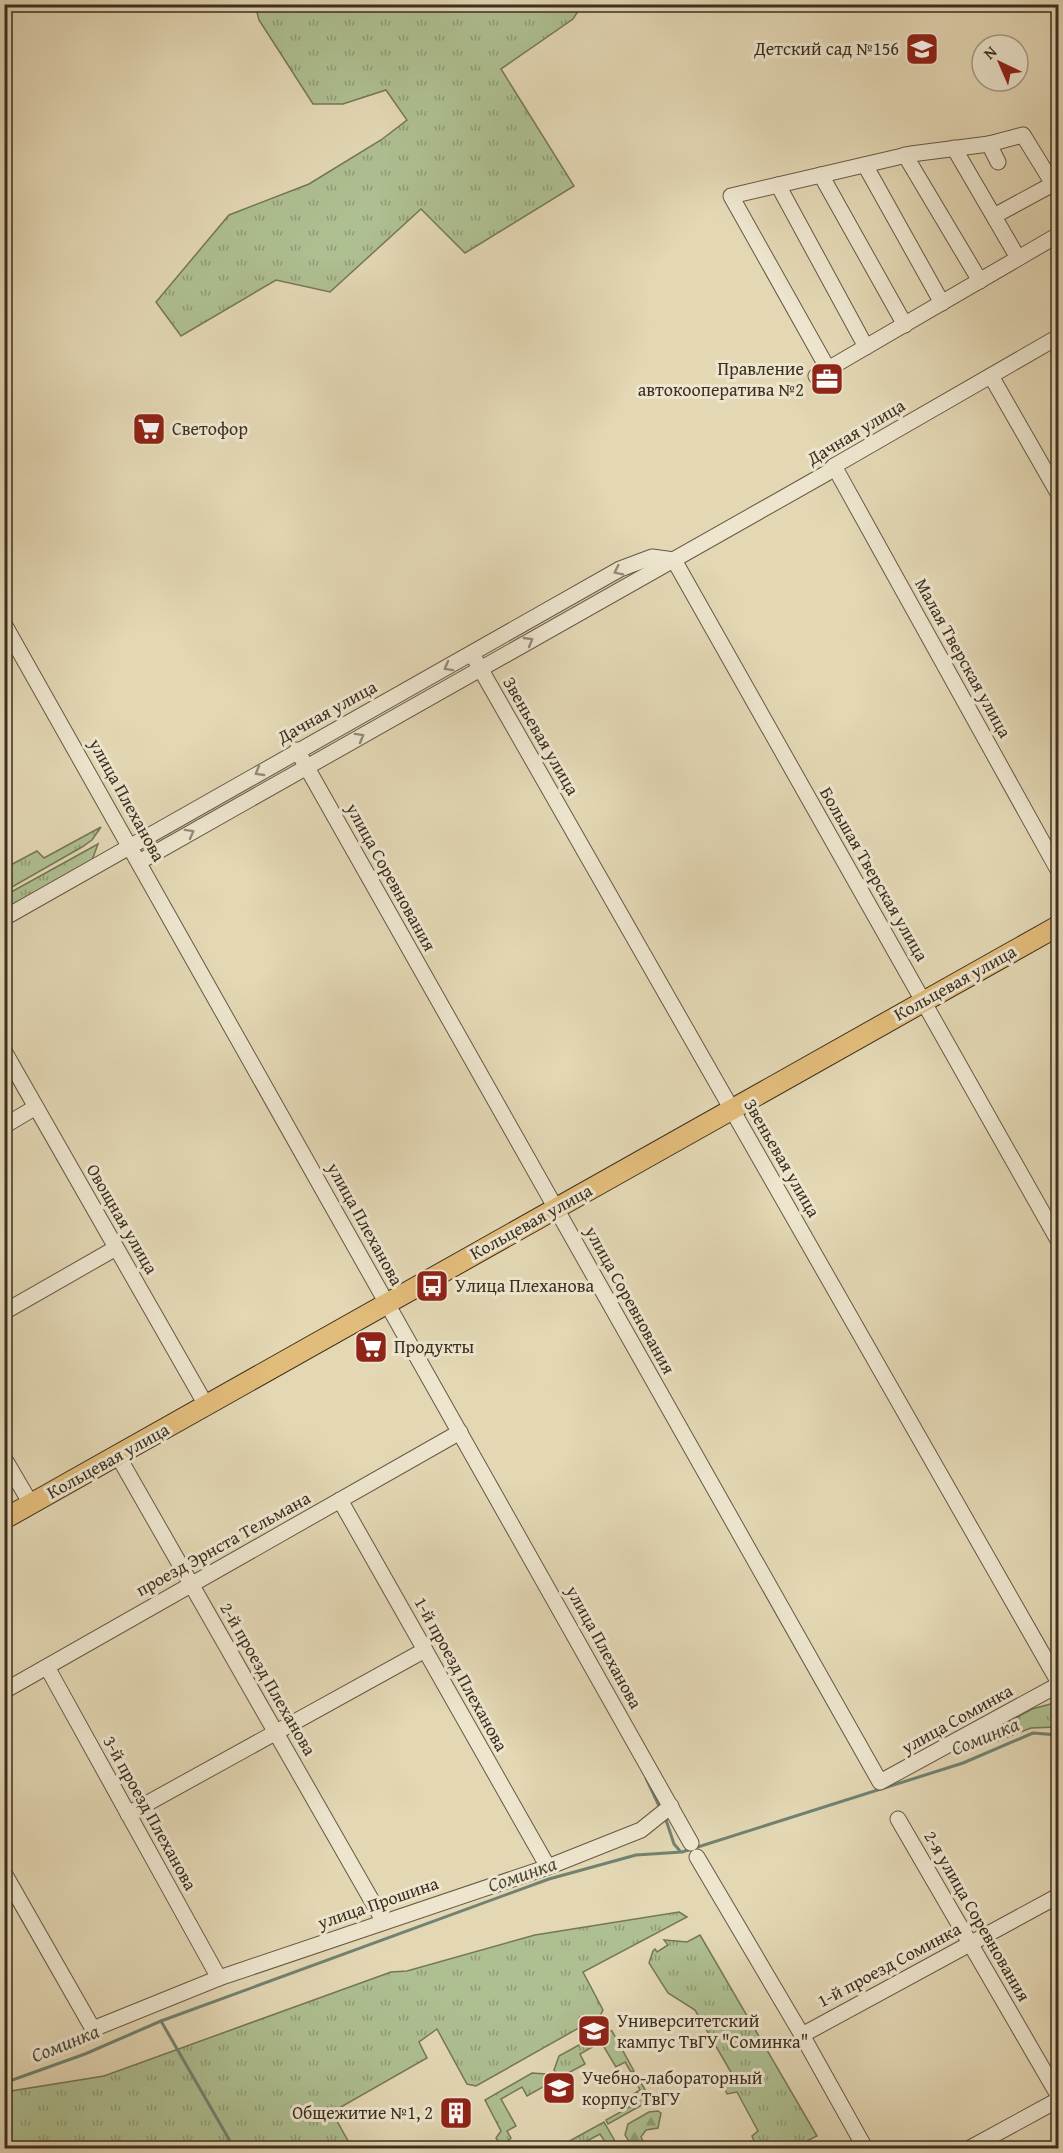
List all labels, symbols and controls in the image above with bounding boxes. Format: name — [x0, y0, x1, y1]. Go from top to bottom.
school or university icon: Детский сад №156 — [904, 31, 940, 67]
north arrow — [970, 33, 1030, 93]
place label: Детский сад №156 — [753, 35, 899, 62]
text: N — [977, 40, 1002, 65]
place label: Правление автокооператива №2 — [638, 355, 804, 403]
office icon: Правление автокооператива №2 — [809, 361, 845, 397]
street label: Дачная улица — [801, 391, 910, 472]
supermarket icon: Светофор — [131, 411, 167, 447]
place label: Светофор — [172, 415, 248, 442]
one-way arrow — [613, 563, 624, 575]
street label: Малая Тверская улица — [908, 573, 1019, 743]
one-way arrow — [523, 637, 534, 649]
one-way arrow — [444, 660, 454, 671]
street label: Звеньевая улица — [497, 671, 587, 800]
street label: Дачная улица — [271, 673, 382, 751]
street label: улица Плеханова — [82, 732, 173, 867]
one-way arrow — [354, 733, 364, 745]
one-way arrow — [255, 765, 266, 776]
street label: Большая Тверская улица — [813, 781, 936, 966]
street label: улица Соревнования — [339, 797, 443, 956]
one-way arrow — [184, 829, 194, 841]
street label: Кольцевая улица — [889, 937, 1021, 1027]
street label: Звеньевая улица — [738, 1093, 828, 1222]
street label: улица Плеханова — [320, 1156, 411, 1291]
street label: Овощная улица — [80, 1159, 165, 1279]
street label: Кольцевая улица — [465, 1176, 597, 1266]
street label: улица Соревнования — [578, 1220, 682, 1379]
bus stop icon: Улица Плеханова — [414, 1268, 450, 1304]
place label: Улица Плеханова — [455, 1272, 594, 1299]
supermarket icon: Продукты — [353, 1329, 389, 1365]
place label: Продукты — [394, 1333, 475, 1360]
street label: Кольцевая улица — [42, 1415, 174, 1505]
street label: проезд Эрнста Тельмана — [130, 1484, 315, 1603]
street label: улица Плеханова — [559, 1579, 650, 1714]
street label: 1-й проезд Плеханова — [408, 1591, 515, 1756]
street label: 2-й проезд Плеханова — [213, 1597, 324, 1761]
street label: улица Соминка — [898, 1680, 1016, 1758]
water label: Соминка — [948, 1712, 1022, 1760]
street label: 3-й проезд Плеханова — [97, 1730, 204, 1895]
street label: 2-я улица Соревнования — [917, 1825, 1038, 2006]
water label: Соминка — [484, 1848, 561, 1899]
street label: улица Прошина — [313, 1869, 442, 1936]
street label: 1-й проезд Соминка — [812, 1915, 966, 2014]
place label: Университетский кампус ТвГУ "Соминка" — [617, 2007, 808, 2055]
school or university icon: Университетский кампус ТвГУ "Соминка" — [576, 2013, 612, 2049]
water label: Соминка — [26, 2015, 104, 2069]
place label: Учебно-лабораторный корпус ТвГУ — [582, 2064, 763, 2112]
school or university icon: Учебно-лабораторный корпус ТвГУ — [541, 2070, 577, 2106]
building icon: Общежитие №1, 2 — [438, 2095, 474, 2131]
place label: Общежитие №1, 2 — [292, 2099, 433, 2126]

